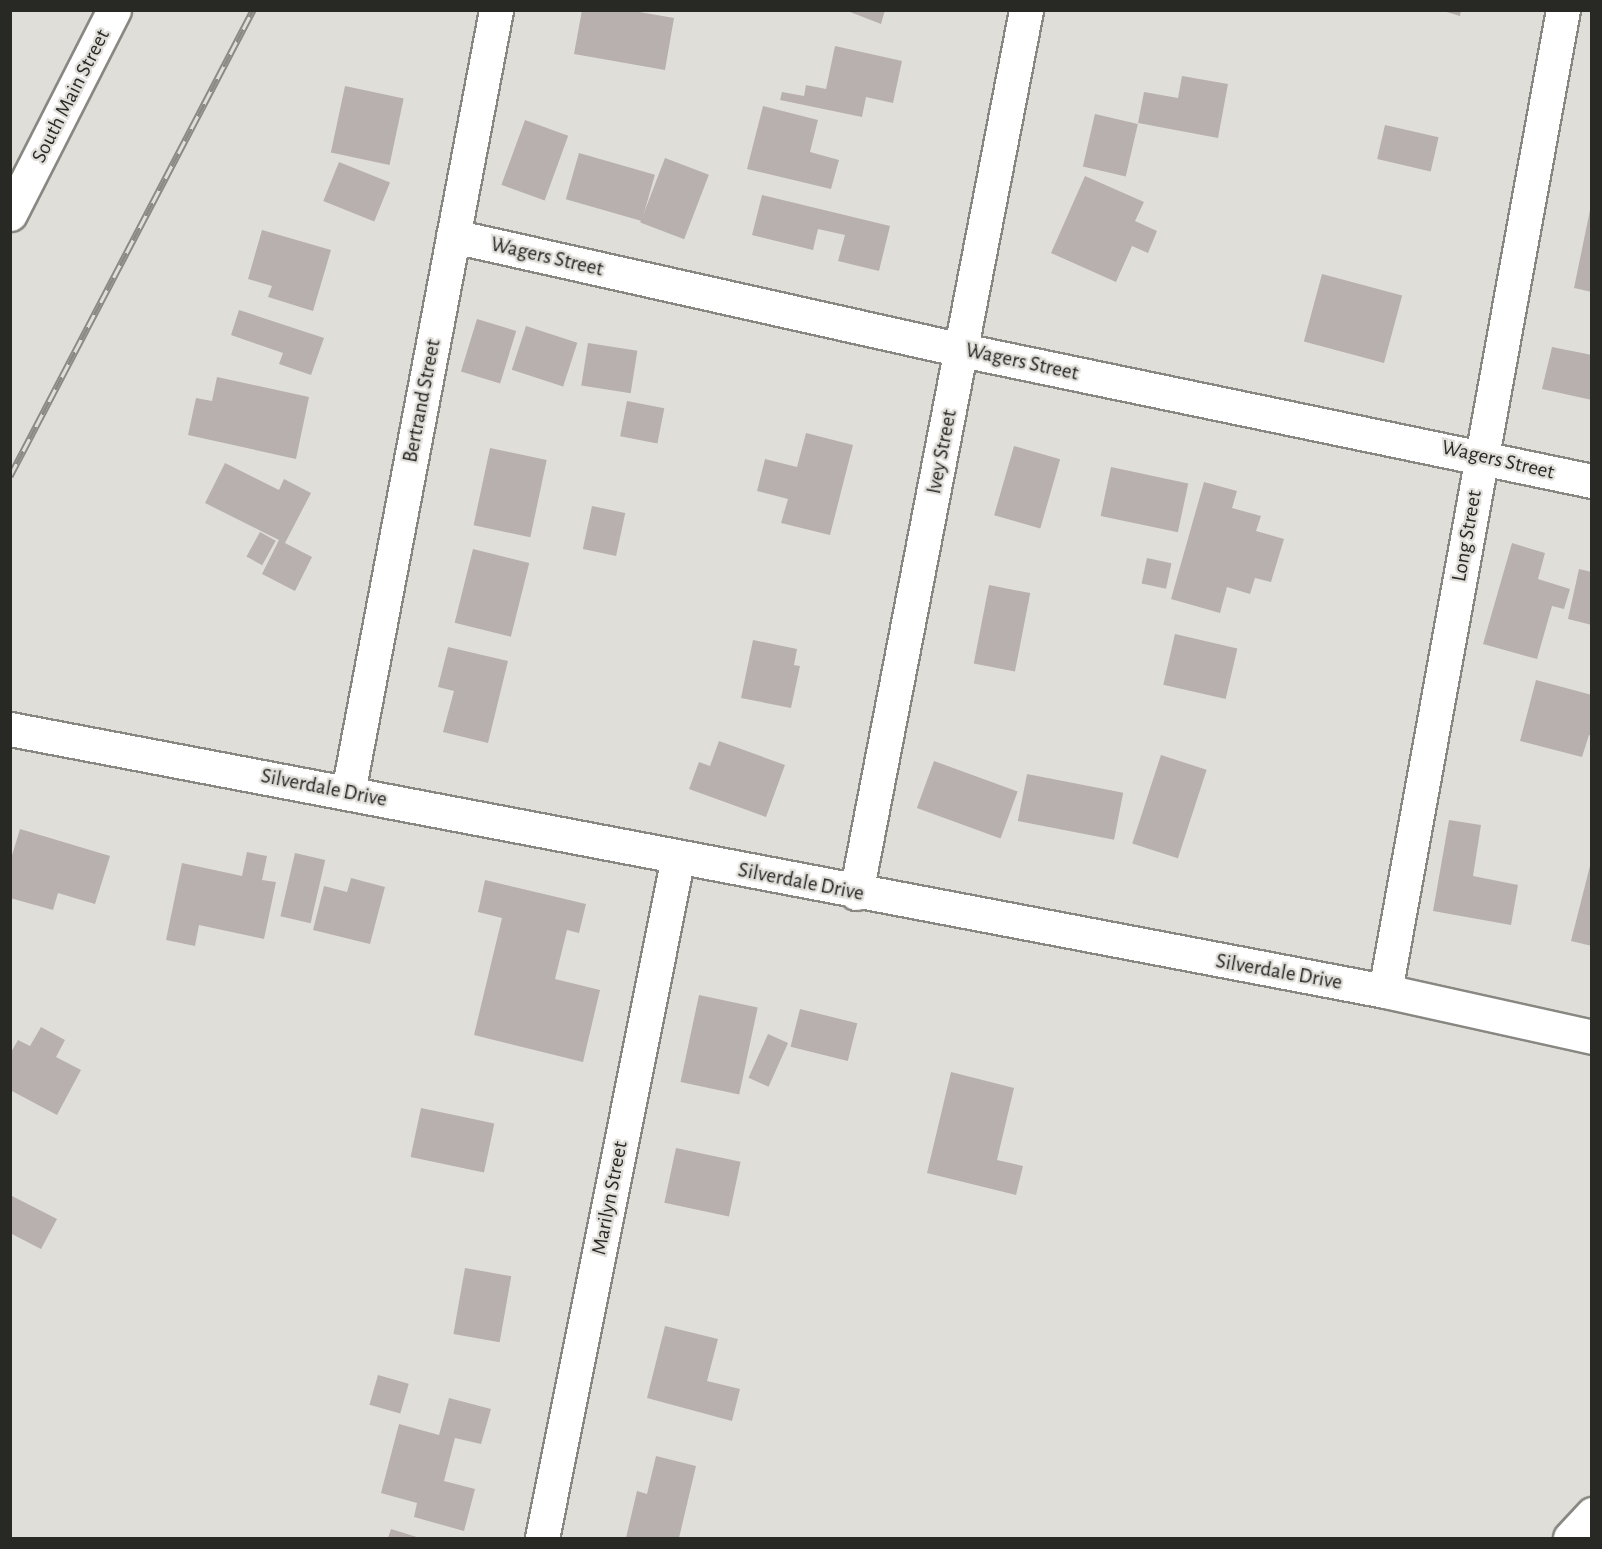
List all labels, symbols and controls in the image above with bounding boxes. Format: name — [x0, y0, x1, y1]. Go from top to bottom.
street label: South Main Street — [27, 25, 115, 167]
street label: Wagers Street — [488, 232, 606, 282]
street label: Bertrand Street — [398, 337, 446, 465]
street label: Wagers Street — [963, 338, 1081, 386]
street label: Ivey Street — [922, 408, 962, 496]
street label: Wagers Street — [1439, 435, 1557, 485]
street label: Long Street — [1447, 488, 1487, 584]
street label: Silverdale Drive — [259, 763, 389, 813]
street label: Silverdale Drive — [736, 857, 866, 907]
street label: Silverdale Drive — [1214, 948, 1344, 996]
street label: Marilyn Street — [587, 1139, 633, 1257]

